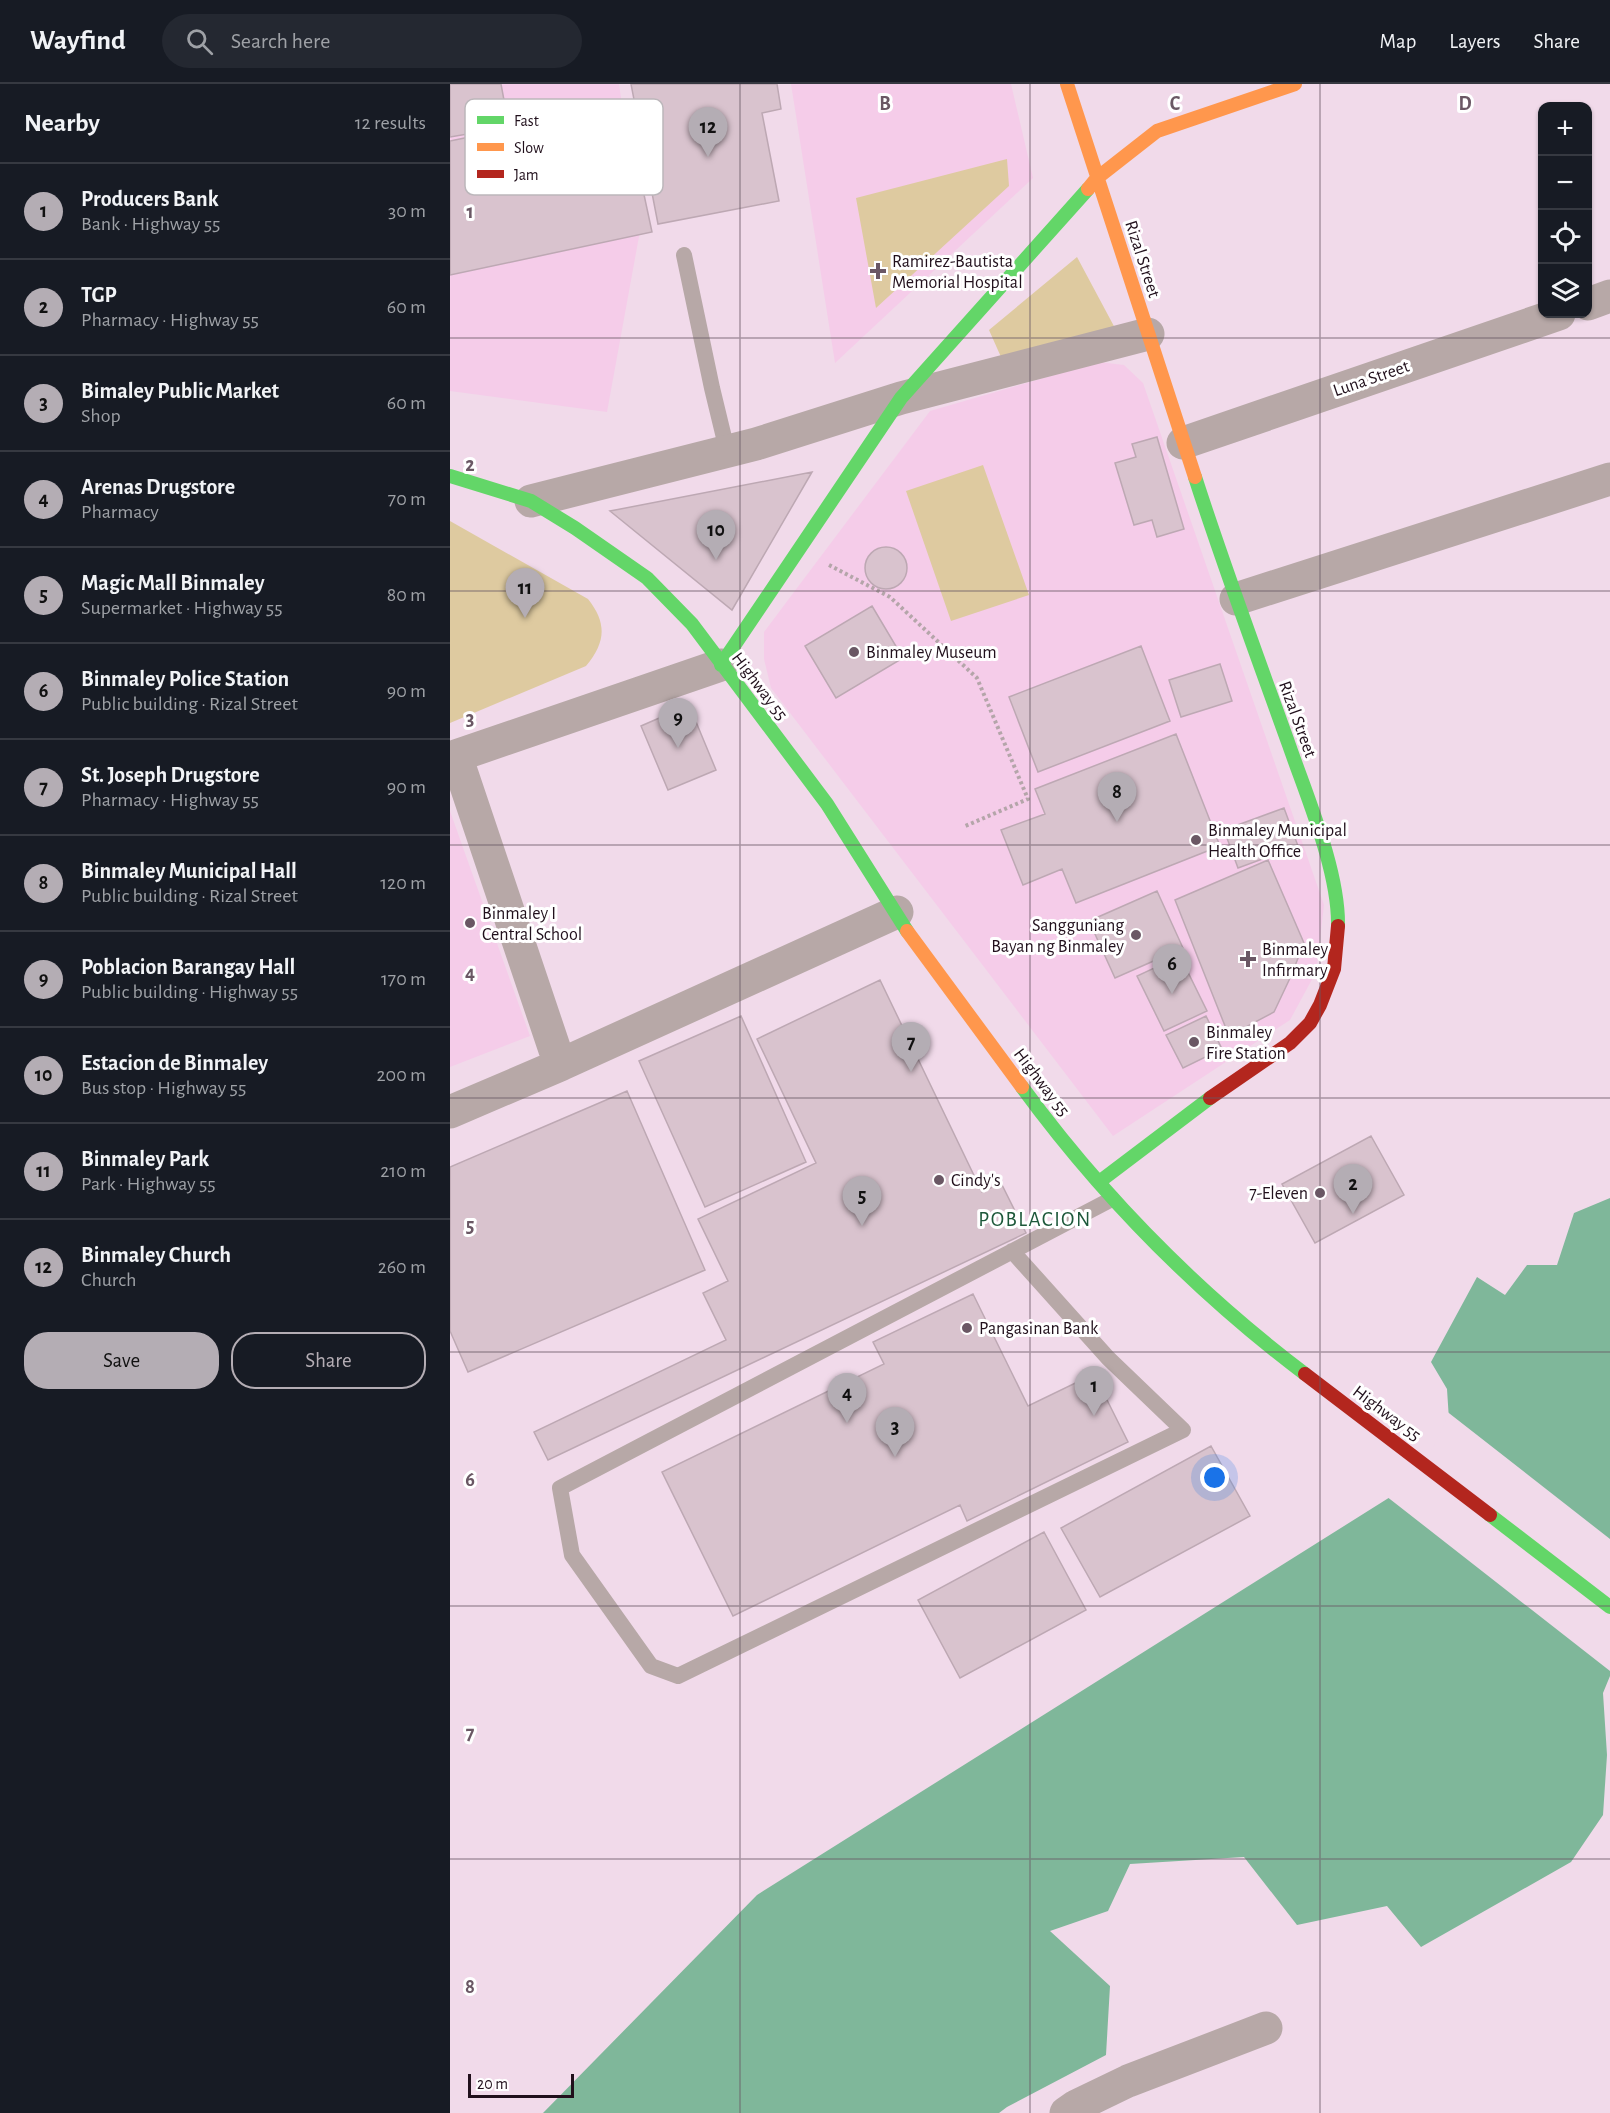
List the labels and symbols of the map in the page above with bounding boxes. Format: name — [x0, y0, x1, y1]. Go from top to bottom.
text: B — [879, 94, 891, 114]
text: C — [1170, 94, 1181, 114]
text: D — [1458, 94, 1472, 114]
legend — [465, 99, 663, 195]
pin: 12 — [688, 107, 728, 157]
text: Fast — [514, 113, 539, 129]
text: Slow — [514, 140, 544, 156]
text: Jam — [514, 167, 539, 183]
text: 1 — [466, 202, 474, 222]
street label: Rizal Street — [1121, 219, 1163, 300]
place label: Ramirez-Bautista Memorial Hospital — [892, 253, 1023, 292]
marker: Ramirez-Bautista Memorial Hospital — [869, 262, 887, 280]
street label: Luna Street — [1331, 357, 1412, 400]
text: 2 — [465, 455, 475, 475]
pin: 10 — [696, 510, 736, 560]
pin: 11 — [506, 568, 544, 618]
place label: Binmaley Museum — [866, 644, 997, 662]
marker: Binmaley Museum — [847, 645, 861, 659]
street label: Highway 55 — [728, 649, 790, 724]
street label: Rizal Street — [1275, 679, 1319, 760]
pin: 9 — [658, 698, 698, 748]
text: 3 — [466, 709, 474, 729]
pin: 8 — [1098, 772, 1136, 822]
place label: Binmaley Municipal Health Office — [1208, 822, 1347, 861]
marker: Binmaley Municipal Health Office — [1189, 833, 1203, 847]
place label: Binmaley I Central School — [482, 905, 582, 944]
marker: Binmaley I Central School — [463, 916, 477, 930]
place label: Sangguniang Bayan ng Binmaley — [991, 917, 1124, 956]
marker: Sangguniang Bayan ng Binmaley — [1129, 928, 1143, 942]
place label: Binmaley Infirmary — [1262, 941, 1329, 980]
pin: 6 — [1152, 944, 1192, 994]
marker: Binmaley Infirmary — [1239, 950, 1257, 968]
text: 4 — [465, 963, 475, 983]
pin: 7 — [892, 1022, 930, 1072]
place label: Binmaley Fire Station — [1206, 1024, 1286, 1063]
marker: Binmaley Fire Station — [1187, 1035, 1201, 1049]
street label: Highway 55 — [1010, 1045, 1072, 1120]
pin: 2 — [1334, 1164, 1372, 1214]
place label: Cindy's — [951, 1172, 1001, 1190]
marker: Cindy's — [932, 1173, 946, 1187]
pin: 5 — [842, 1176, 882, 1226]
place label: 7-Eleven — [1249, 1185, 1308, 1203]
marker: 7-Eleven — [1313, 1186, 1327, 1200]
district label: POBLACION — [978, 1209, 1092, 1230]
text: 5 — [466, 1216, 474, 1236]
place label: Pangasinan Bank — [979, 1320, 1099, 1338]
marker: Pangasinan Bank — [960, 1321, 974, 1335]
pin: 1 — [1074, 1366, 1114, 1416]
pin: 4 — [828, 1374, 866, 1423]
street label: Highway 55 — [1349, 1383, 1424, 1445]
pin: 3 — [876, 1408, 914, 1457]
your location — [1200, 1463, 1229, 1492]
text: 6 — [465, 1470, 475, 1490]
text: 7 — [466, 1723, 475, 1743]
text: 8 — [465, 1977, 475, 1997]
scale bar — [468, 2071, 574, 2098]

